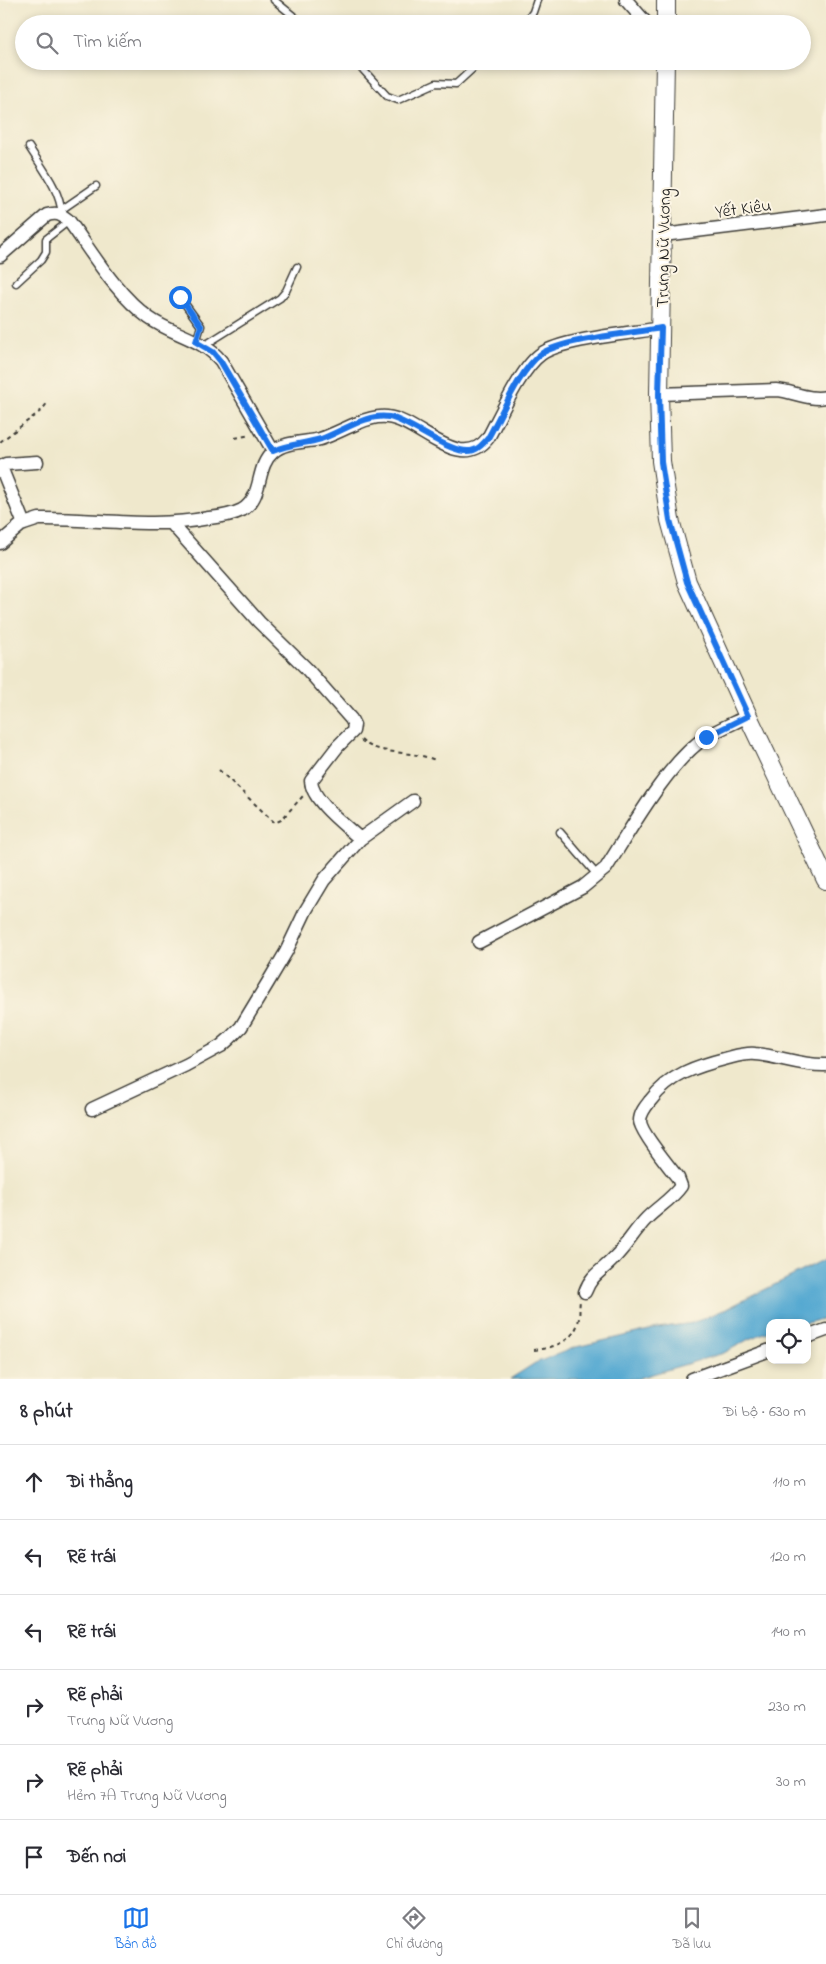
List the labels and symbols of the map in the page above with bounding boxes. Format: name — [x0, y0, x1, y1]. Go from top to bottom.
street label: Trưng Nữ Vương — [651, 188, 680, 308]
street label: Yết Kiêu — [714, 194, 773, 226]
route start — [169, 286, 192, 309]
route end — [695, 726, 718, 749]

